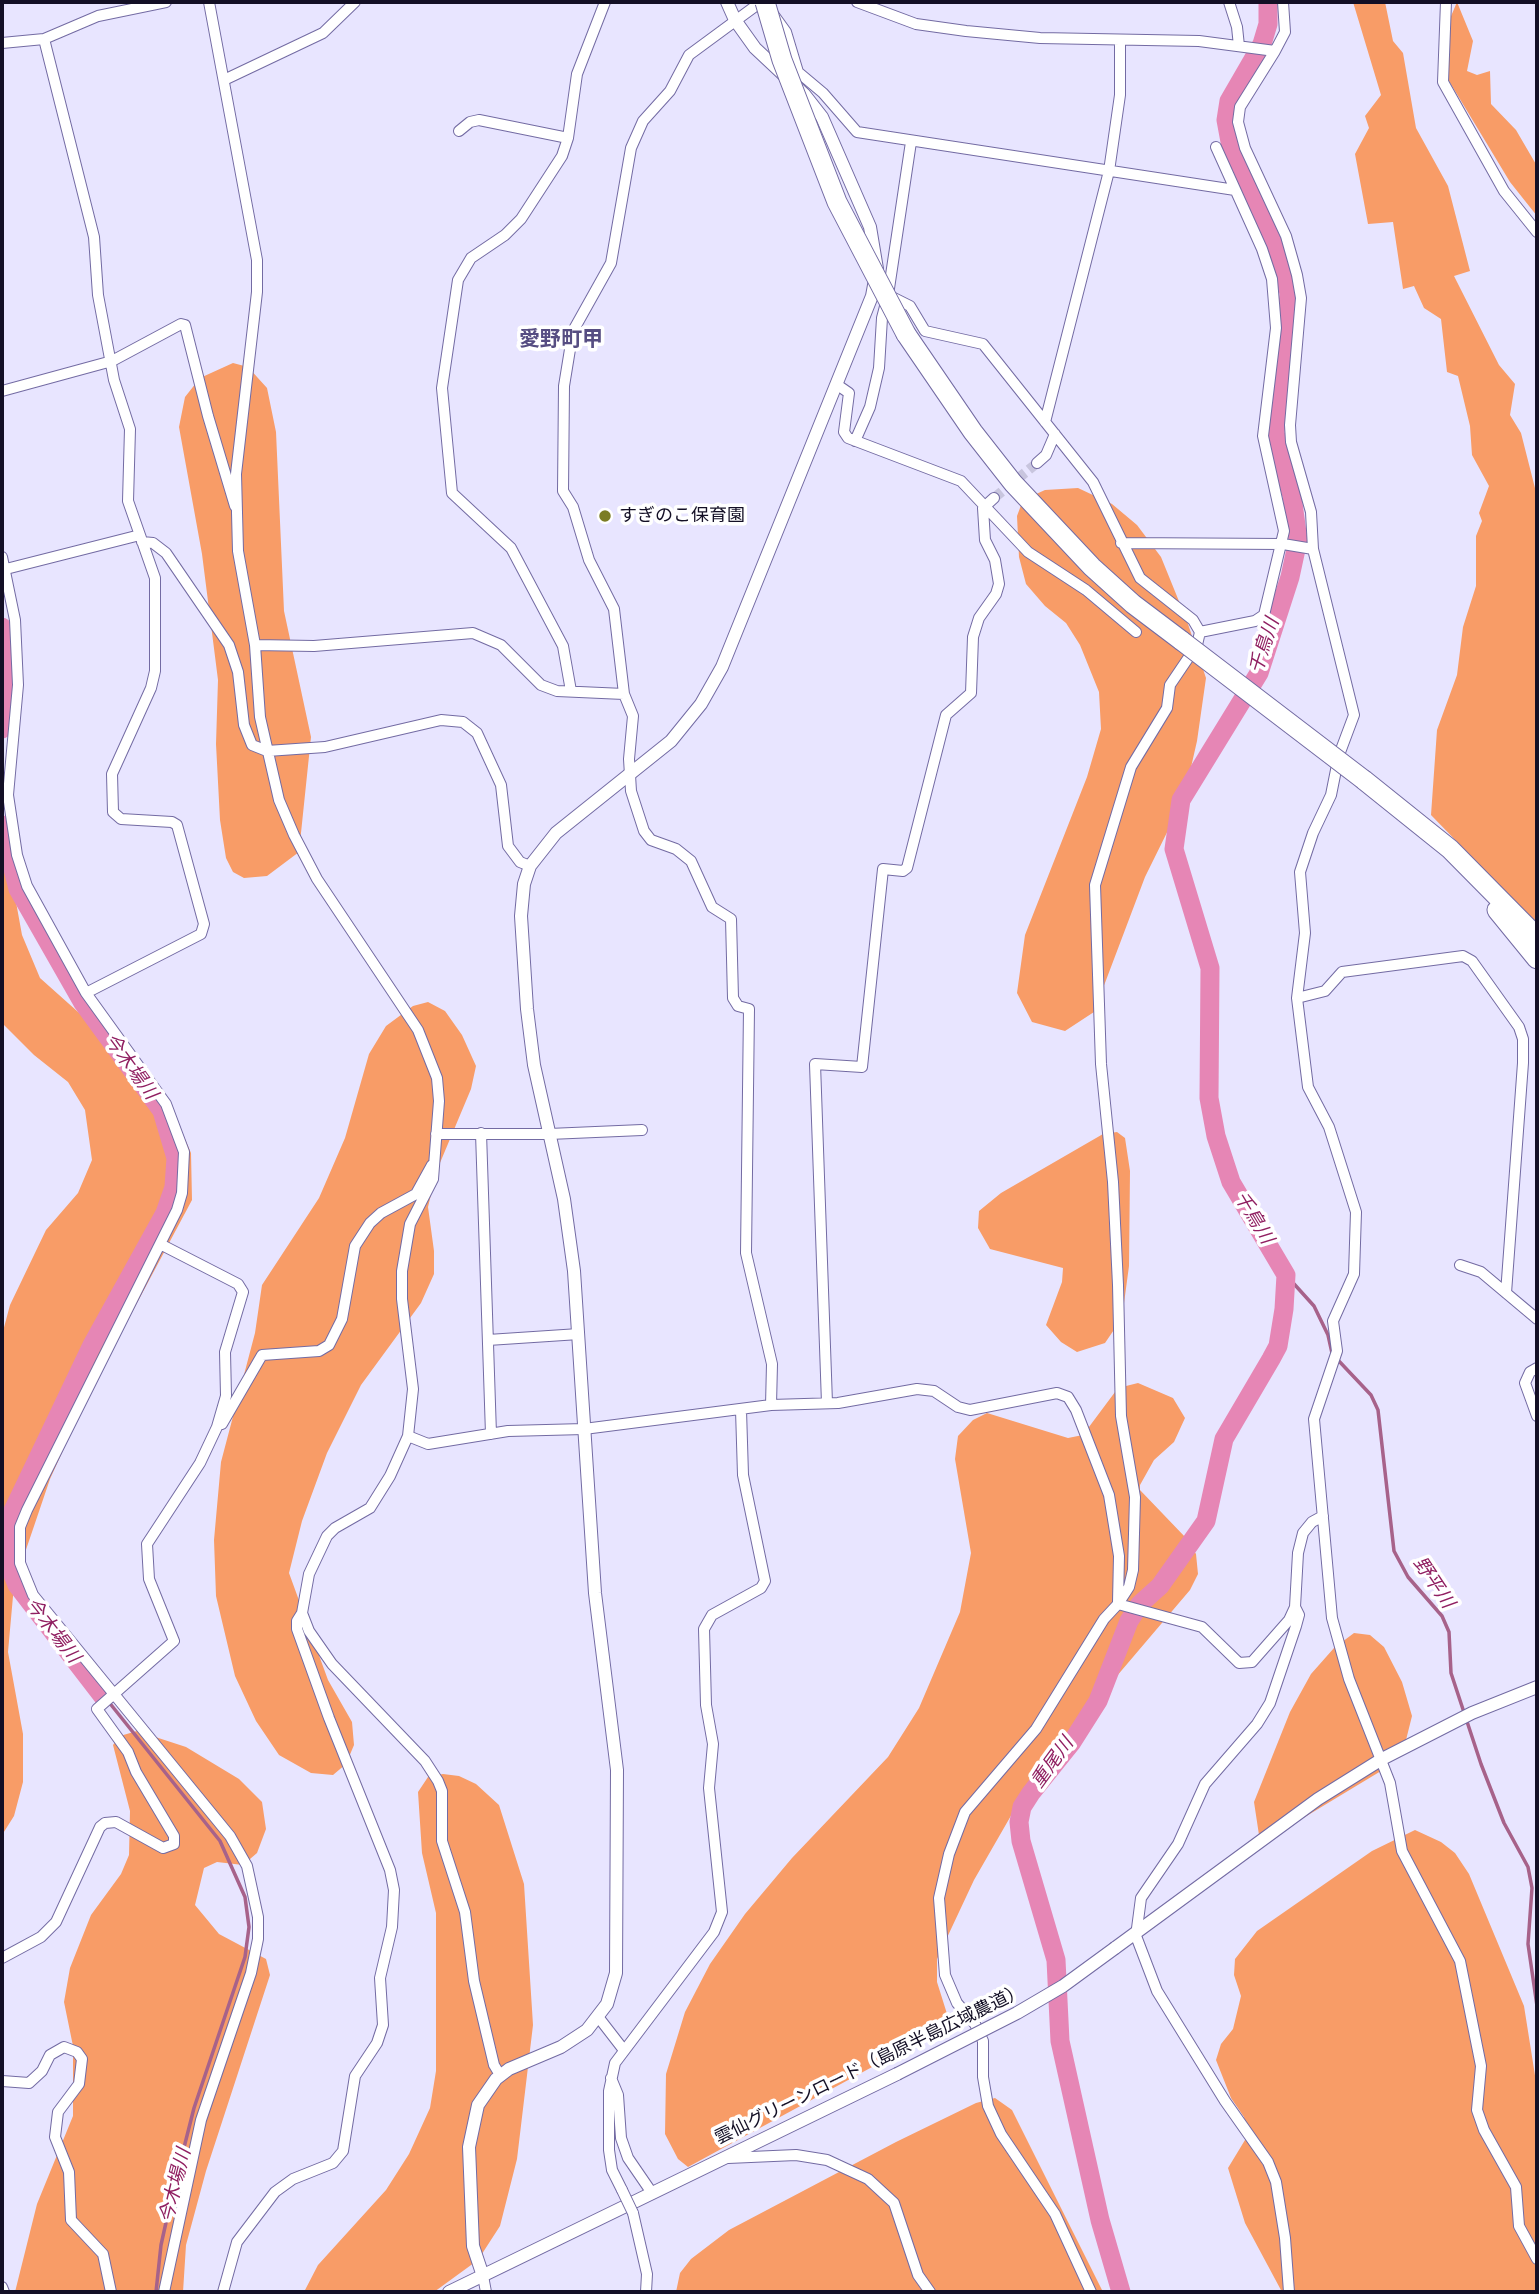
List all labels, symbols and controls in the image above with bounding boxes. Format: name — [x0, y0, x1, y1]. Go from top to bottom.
district label: 愛野町甲 — [519, 327, 603, 353]
place label: すぎのこ保育園 — [619, 505, 745, 527]
marker: すぎのこ保育園 — [597, 508, 613, 524]
water label: 千鳥川 — [1245, 615, 1285, 677]
water label: 今木場川 — [98, 1030, 162, 1104]
water label: 千鳥川 — [1229, 1188, 1277, 1248]
water label: 野平川 — [1408, 1553, 1458, 1613]
water label: 今木場川 — [20, 1594, 84, 1668]
water label: 重尾川 — [1027, 1733, 1079, 1793]
street label: 雲仙グリーンロード（島原半島広域農道） — [712, 1980, 1028, 2150]
water label: 今木場川 — [156, 2146, 196, 2226]

